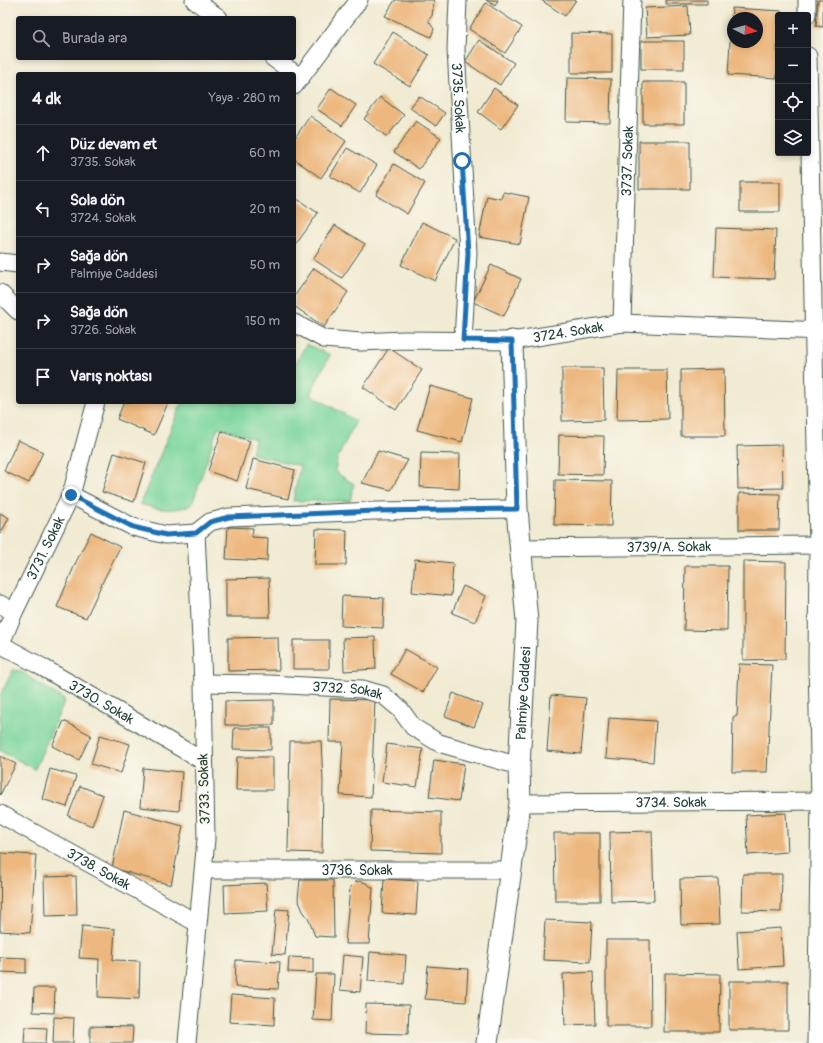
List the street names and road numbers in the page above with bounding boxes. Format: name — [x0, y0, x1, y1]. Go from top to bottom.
street label: 3735. Sokak — [448, 62, 469, 134]
street label: 3737. Sokak — [617, 125, 637, 197]
street label: 3724. Sokak — [532, 318, 605, 346]
street label: 3731. Sokak — [23, 513, 68, 582]
street label: 3739/A. Sokak — [627, 538, 711, 555]
street label: Palmiye Caddesi — [512, 646, 534, 741]
street label: 3730. Sokak — [66, 676, 137, 728]
street label: 3732. Sokak — [312, 678, 385, 703]
street label: 3733. Sokak — [194, 753, 214, 825]
street label: 3734. Sokak — [635, 793, 707, 811]
street label: 3738. Sokak — [64, 844, 134, 893]
street label: 3736. Sokak — [321, 862, 393, 879]

